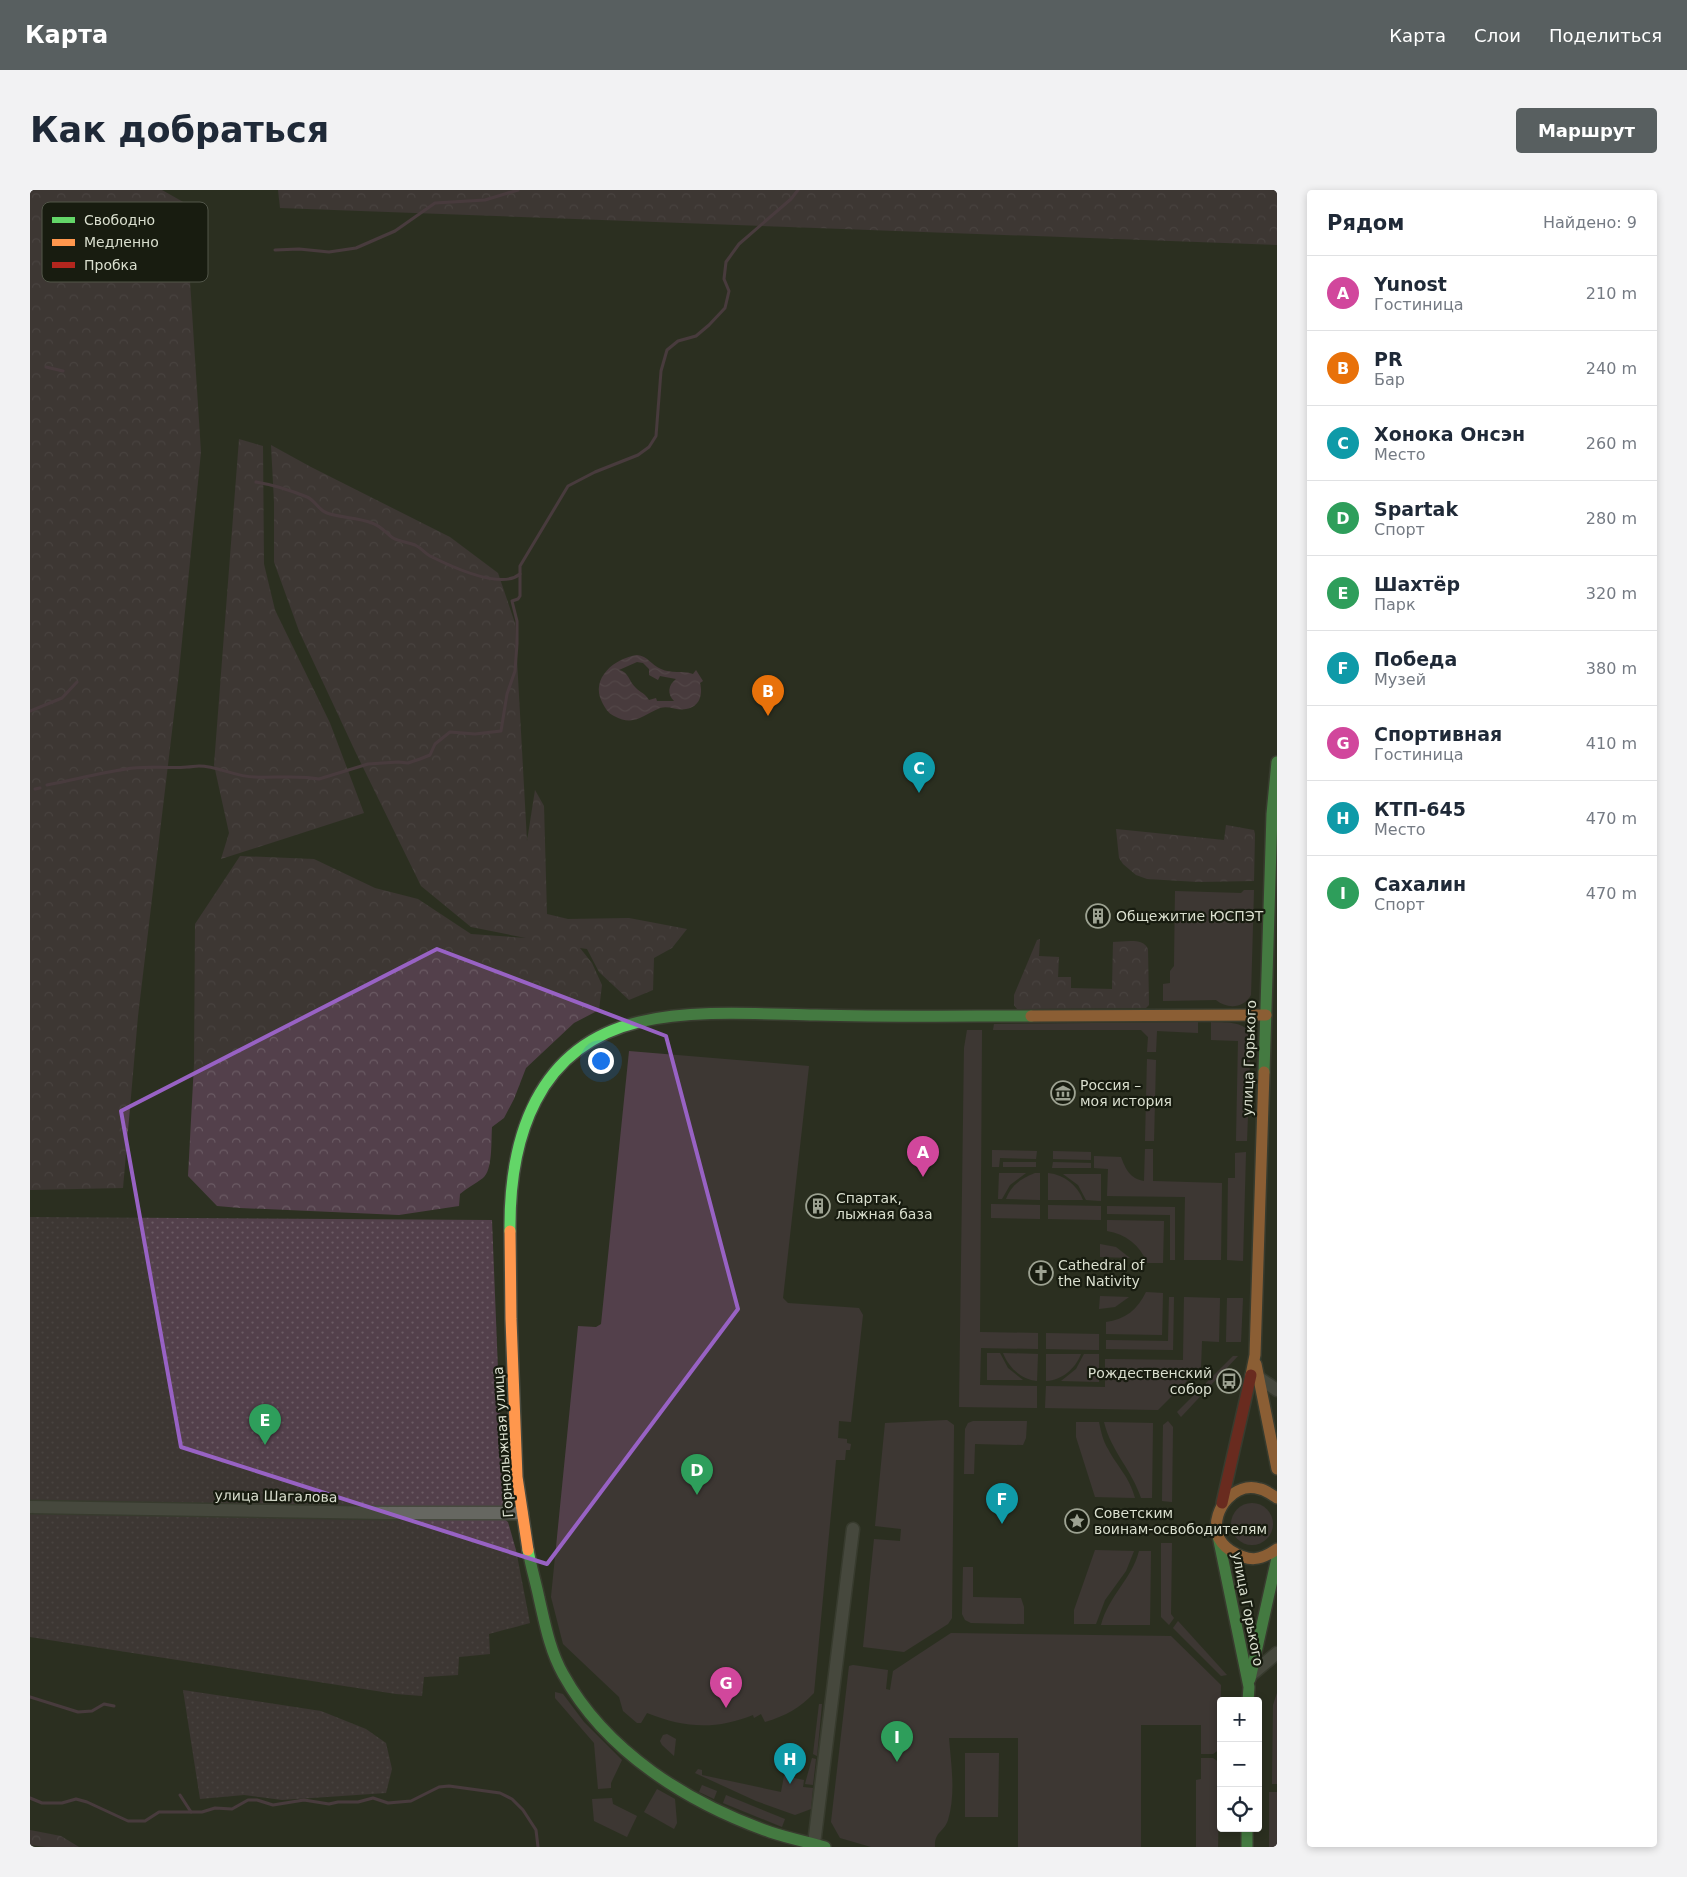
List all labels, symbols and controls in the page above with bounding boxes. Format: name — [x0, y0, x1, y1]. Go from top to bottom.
text: Карта — [25, 21, 108, 49]
text: Карта — [1389, 25, 1446, 46]
text: Слои — [1474, 25, 1521, 46]
text: Поделиться — [1549, 25, 1662, 46]
button: Маршрут — [1516, 108, 1657, 153]
text: Как добраться — [30, 110, 329, 150]
legend — [42, 202, 208, 282]
text: Рядом — [1327, 211, 1404, 235]
text: Свободно — [84, 212, 155, 228]
text: Найдено: 9 — [1543, 213, 1637, 232]
text: Медленно — [84, 234, 159, 250]
text: Пробка — [84, 257, 138, 273]
text: Yunost — [1374, 273, 1447, 295]
text: A — [1337, 284, 1349, 303]
text: 210 m — [1586, 284, 1637, 303]
text: Гостиница — [1374, 295, 1464, 314]
text: PR — [1374, 348, 1403, 370]
text: B — [1337, 359, 1349, 378]
text: 240 m — [1586, 359, 1637, 378]
text: Бар — [1374, 370, 1405, 389]
text: Хонока Онсэн — [1374, 423, 1525, 445]
text: C — [1337, 434, 1349, 453]
text: 260 m — [1586, 434, 1637, 453]
text: Место — [1374, 445, 1426, 464]
text: Spartak — [1374, 498, 1458, 520]
text: D — [1336, 509, 1350, 528]
text: 280 m — [1586, 509, 1637, 528]
text: Спорт — [1374, 520, 1425, 539]
text: Шахтёр — [1374, 573, 1460, 595]
text: E — [1338, 584, 1348, 603]
text: 320 m — [1586, 584, 1637, 603]
text: Парк — [1374, 595, 1416, 614]
text: Победа — [1374, 648, 1457, 670]
text: F — [1338, 659, 1348, 678]
text: 380 m — [1586, 659, 1637, 678]
text: Музей — [1374, 670, 1426, 689]
pin: B — [752, 675, 784, 716]
text: Спортивная — [1374, 723, 1502, 745]
text: G — [1336, 734, 1350, 753]
text: 410 m — [1586, 734, 1637, 753]
text: Гостиница — [1374, 745, 1464, 764]
pin: C — [903, 752, 935, 793]
text: КТП-645 — [1374, 798, 1466, 820]
text: H — [1336, 809, 1350, 828]
text: 470 m — [1586, 809, 1637, 828]
text: Место — [1374, 820, 1426, 839]
text: Сахалин — [1374, 873, 1466, 895]
text: I — [1340, 884, 1346, 903]
text: 470 m — [1586, 884, 1637, 903]
text: Спорт — [1374, 895, 1425, 914]
building icon: Общежитие ЮСПЭТ — [1085, 903, 1111, 929]
place label: Общежитие ЮСПЭТ — [1116, 908, 1264, 924]
street label: улица Горького — [1239, 1000, 1259, 1116]
your location — [588, 1048, 614, 1074]
place label: Россия – моя история — [1080, 1077, 1172, 1109]
museum icon: Россия – моя история — [1050, 1080, 1076, 1106]
pin: A — [907, 1136, 939, 1177]
place label: Спартак, лыжная база — [836, 1190, 932, 1222]
building icon: Спартак, лыжная база — [805, 1193, 831, 1219]
place label: Cathedral of the Nativity — [1058, 1257, 1145, 1289]
church icon: Cathedral of the Nativity — [1028, 1260, 1054, 1286]
place label: Рождественский собор — [1088, 1365, 1212, 1397]
street label: Горнолыжная улица — [490, 1366, 516, 1518]
bus stop icon: Рождественский собор — [1216, 1368, 1242, 1394]
pin: E — [249, 1404, 281, 1445]
pin: D — [681, 1454, 713, 1495]
pin: F — [986, 1483, 1018, 1524]
street label: улица Шагалова — [215, 1487, 337, 1505]
place label: Советским воинам-освободителям — [1094, 1505, 1267, 1537]
place icon: Советским воинам-освободителям — [1064, 1508, 1090, 1534]
street label: улица Горького — [1229, 1551, 1267, 1667]
pin: G — [710, 1667, 742, 1708]
map controls — [1217, 1697, 1262, 1832]
button: + — [1217, 1697, 1262, 1742]
pin: I — [881, 1721, 913, 1762]
button: − — [1217, 1742, 1262, 1787]
pin: H — [774, 1743, 806, 1784]
button: locate — [1217, 1787, 1262, 1832]

